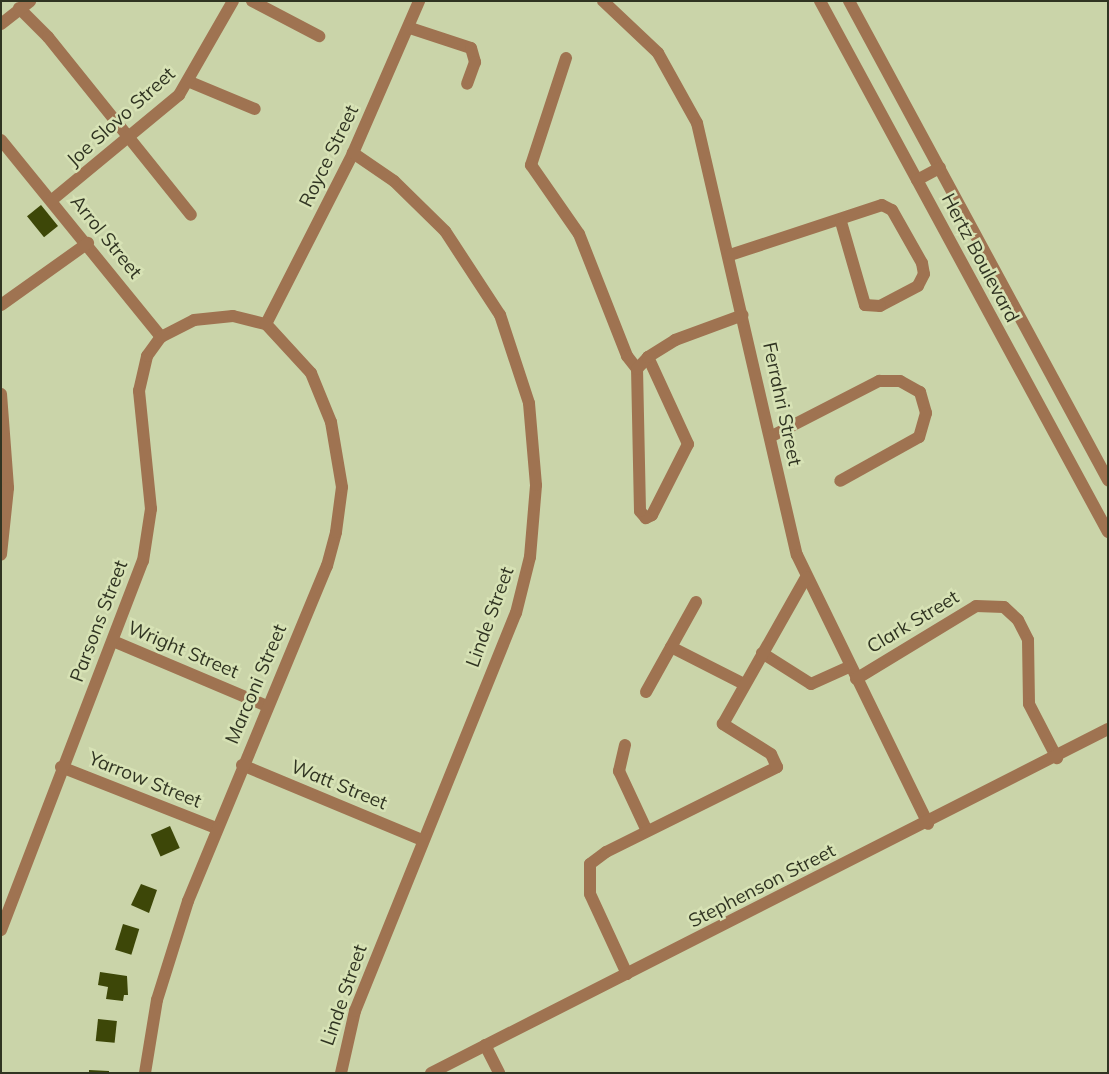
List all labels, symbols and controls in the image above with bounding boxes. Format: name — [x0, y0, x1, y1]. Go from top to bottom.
street label: Joe Slovo Street — [62, 62, 180, 172]
street label: Royce Street — [295, 101, 363, 211]
street label: Hertz Boulevard — [936, 190, 1024, 326]
street label: Arrol Street — [66, 191, 146, 283]
street label: Ferrahri Street — [758, 340, 806, 468]
street label: Parsons Street — [65, 557, 133, 685]
street label: Linde Street — [461, 564, 519, 670]
street label: Clark Street — [863, 586, 963, 658]
street label: Wright Street — [124, 616, 242, 684]
street label: Marconi Street — [221, 621, 291, 747]
street label: Yarrow Street — [85, 747, 205, 813]
street label: Watt Street — [287, 755, 391, 815]
street label: Stephenson Street — [685, 839, 839, 933]
street label: Linde Street — [316, 942, 372, 1048]

